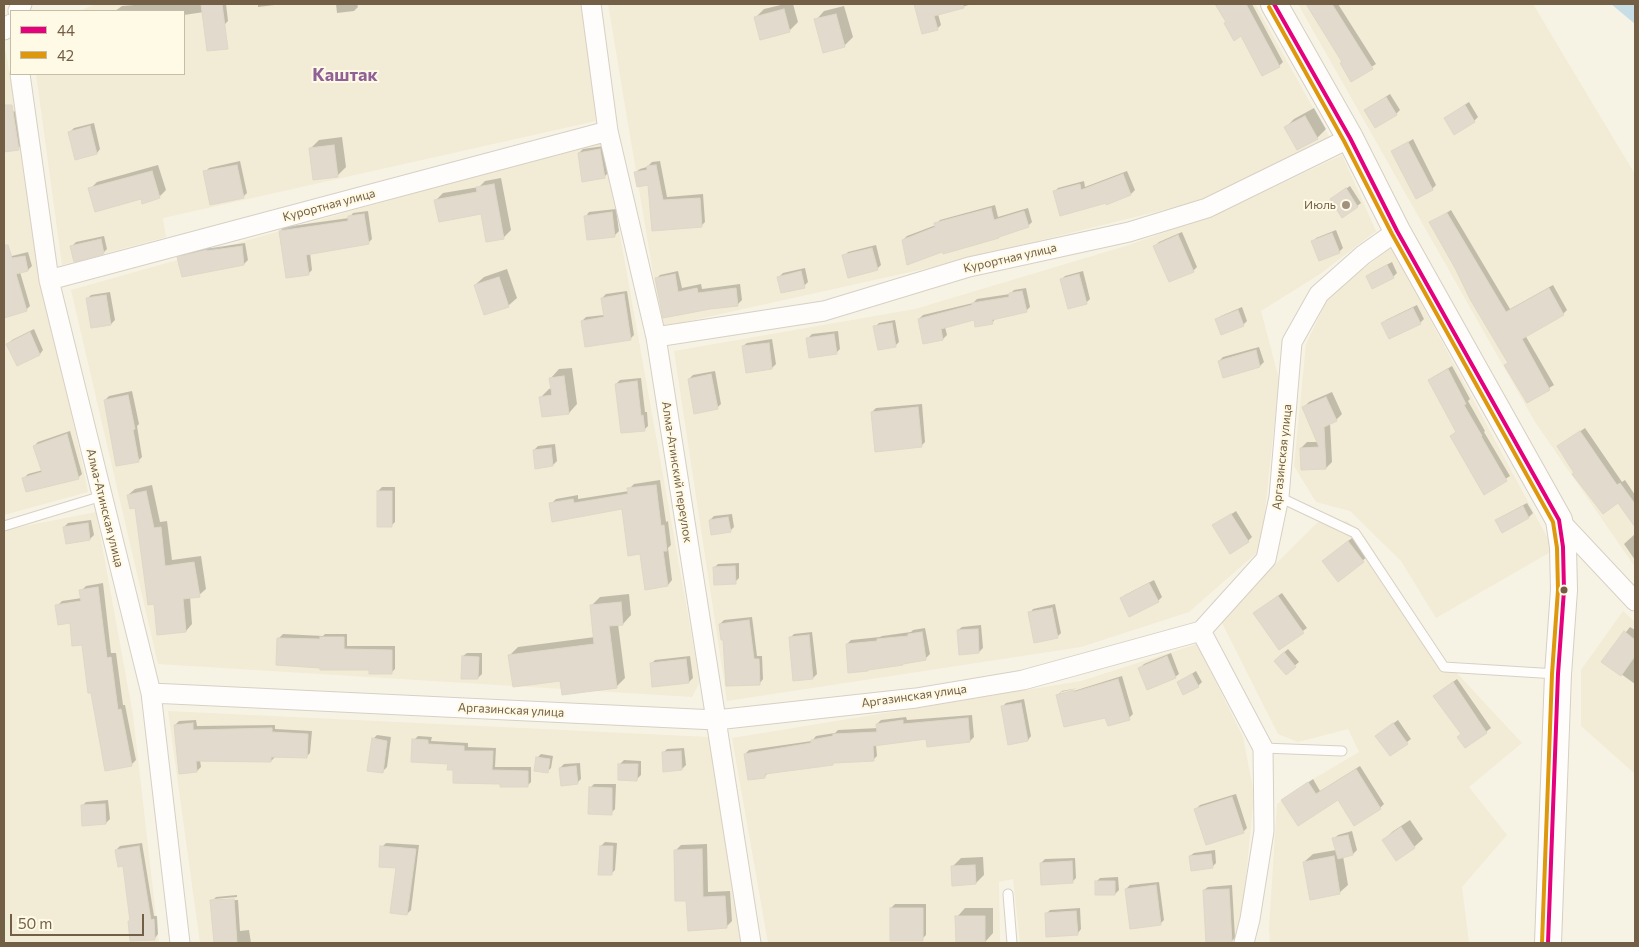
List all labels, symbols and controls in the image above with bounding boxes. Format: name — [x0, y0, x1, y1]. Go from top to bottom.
legend — [10, 10, 185, 75]
text: 44 — [57, 21, 75, 39]
text: 42 — [57, 46, 74, 64]
district label: Каштак — [312, 64, 378, 86]
street label: Курортная улица — [281, 186, 377, 224]
place label: Июль — [1304, 198, 1336, 212]
marker: Июль — [1340, 199, 1352, 211]
street label: Курортная улица — [962, 240, 1058, 276]
street label: Алма-Атинский переулок — [659, 400, 695, 544]
street label: Аргазинская улица — [1269, 403, 1295, 511]
street label: Алма-Атинская улица — [83, 447, 127, 569]
unlabelled marker — [1559, 585, 1569, 595]
street label: Аргазинская улица — [860, 681, 968, 711]
street label: Аргазинская улица — [458, 700, 564, 720]
scale bar — [12, 904, 146, 936]
text: 50 m — [18, 914, 52, 932]

